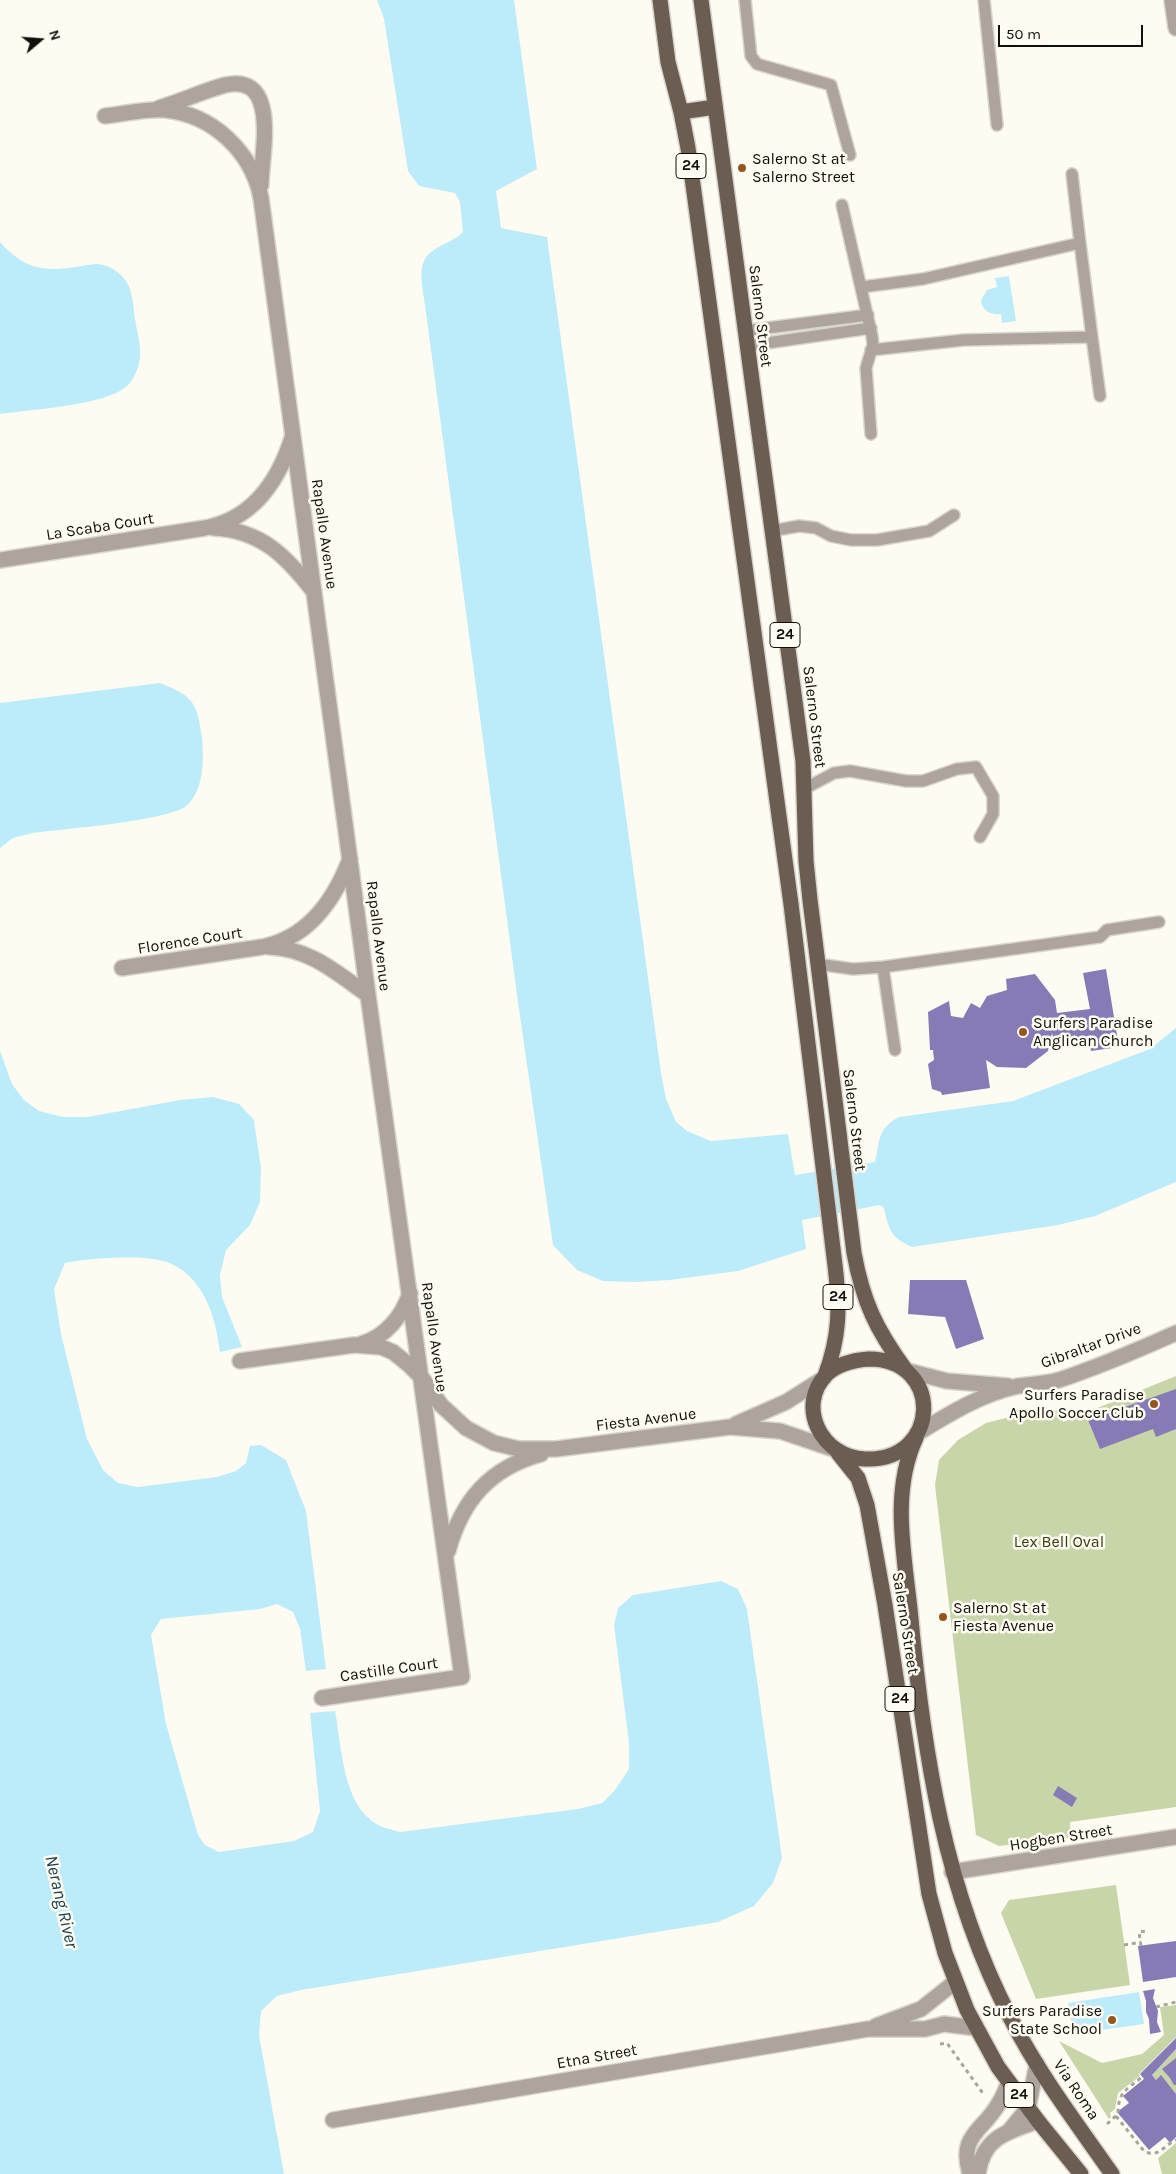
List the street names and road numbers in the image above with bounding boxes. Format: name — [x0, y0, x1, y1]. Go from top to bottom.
road number: 24 — [676, 154, 706, 178]
street label: Salerno Street — [744, 264, 776, 368]
street label: Rapallo Avenue — [307, 478, 341, 590]
street label: La Scaba Court — [45, 509, 155, 545]
road number: 24 — [770, 622, 800, 648]
street label: Salerno Street — [798, 665, 830, 769]
street label: Rapallo Avenue — [362, 880, 394, 992]
street label: Florence Court — [136, 923, 244, 959]
street label: Salerno Street — [838, 1068, 870, 1172]
street label: Rapallo Avenue — [417, 1281, 451, 1393]
road number: 24 — [823, 1284, 853, 1310]
street label: Gibraltar Drive — [1038, 1319, 1144, 1373]
street label: Fiesta Avenue — [595, 1404, 697, 1436]
street label: Salerno Street — [887, 1571, 923, 1675]
street label: Castille Court — [339, 1654, 439, 1686]
road number: 24 — [885, 1686, 915, 1712]
street label: Hogben Street — [1008, 1820, 1114, 1856]
street label: Etna Street — [555, 2040, 639, 2074]
street label: Via Roma — [1049, 2056, 1103, 2124]
road number: 24 — [1004, 2082, 1034, 2108]

